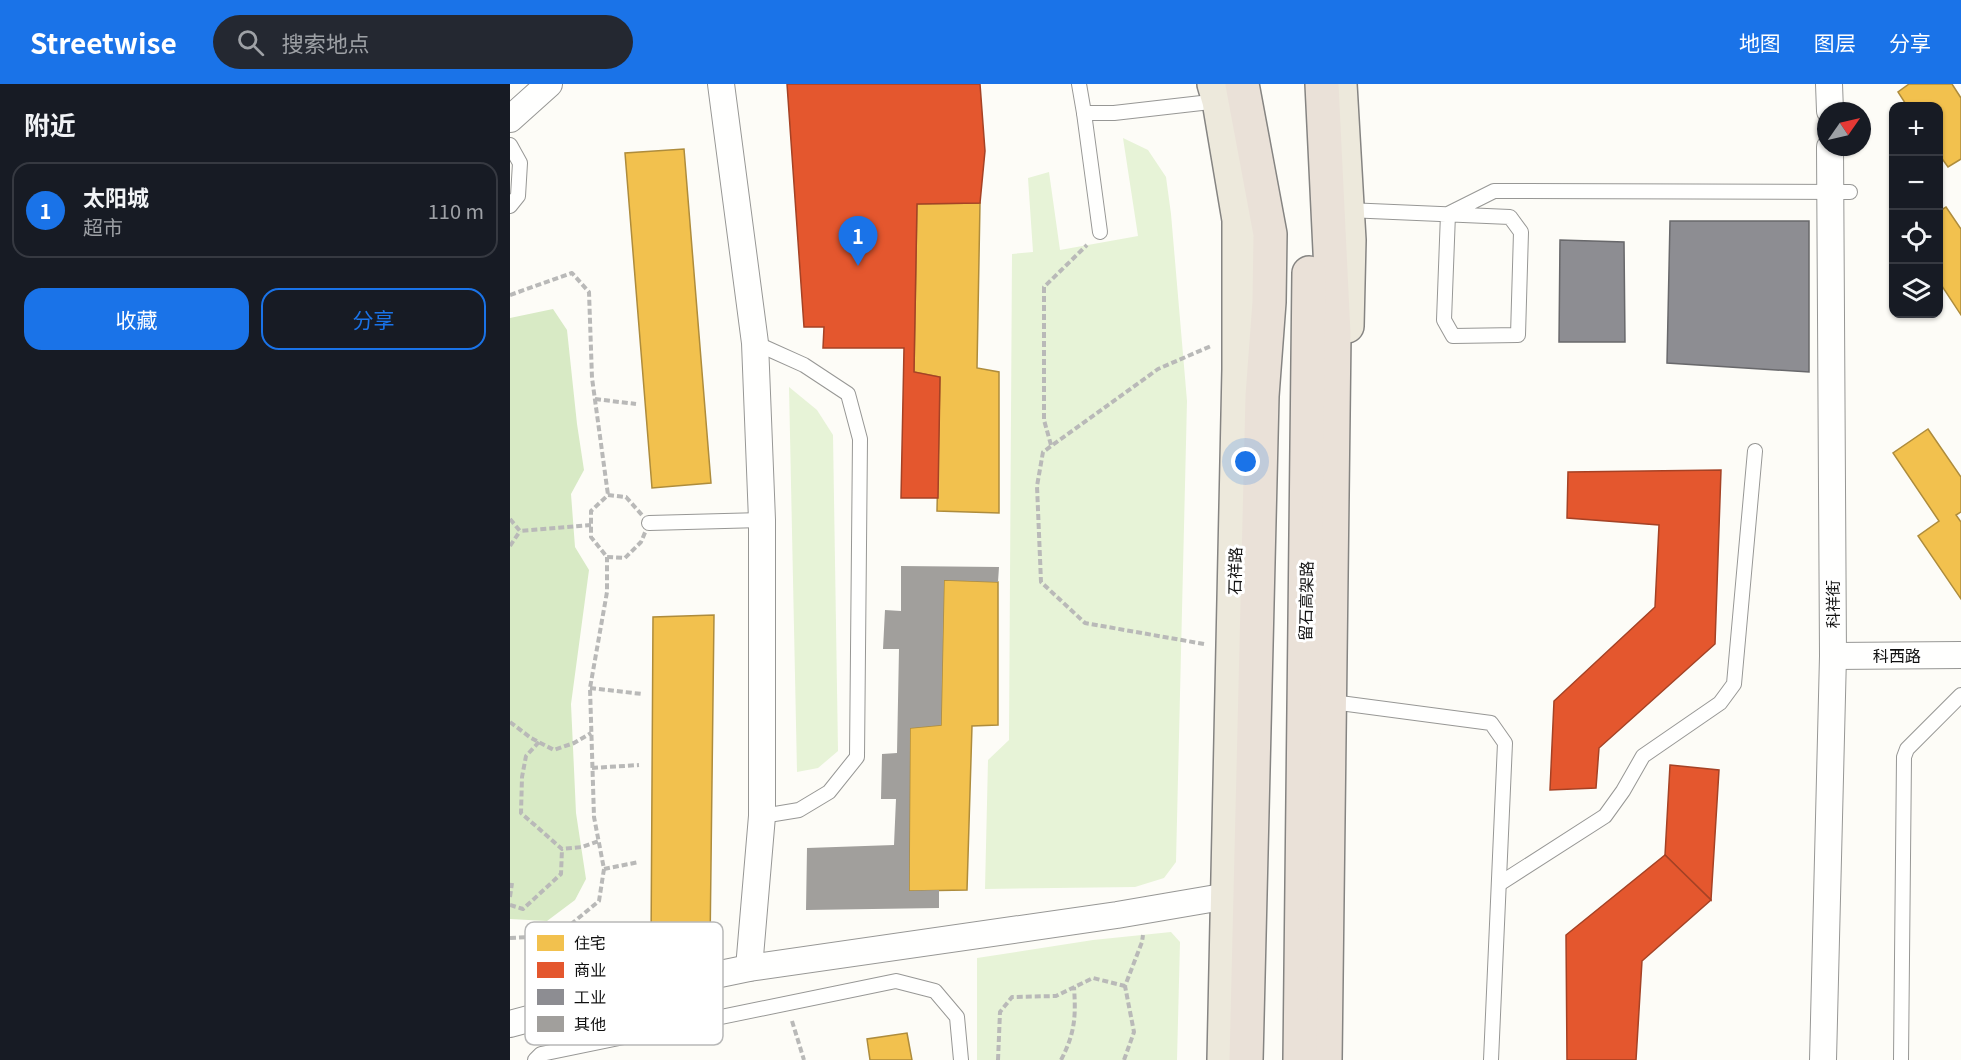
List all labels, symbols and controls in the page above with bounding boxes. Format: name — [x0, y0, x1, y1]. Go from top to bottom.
search box — [213, 15, 633, 69]
text: Streetwise — [30, 22, 177, 62]
icon: search — [234, 26, 267, 59]
text: 搜索地点 — [282, 26, 370, 58]
text: 地图 — [1739, 27, 1781, 57]
text: 图层 — [1814, 27, 1856, 57]
text: 分享 — [1889, 27, 1931, 57]
north arrow — [1817, 102, 1871, 156]
map controls — [1889, 102, 1943, 318]
button: + — [1889, 102, 1943, 156]
text: 附近 — [24, 105, 76, 142]
button: − — [1889, 156, 1943, 210]
text: 太阳城 — [83, 180, 149, 212]
text: 1 — [40, 196, 51, 225]
text: 110 m — [428, 196, 484, 225]
button: locate — [1889, 210, 1943, 264]
text: 超市 — [83, 212, 123, 241]
pin: 1 — [838, 216, 878, 266]
button: layers — [1889, 264, 1943, 318]
button: 收藏 — [24, 288, 249, 350]
button: 分享 — [261, 288, 486, 350]
your location — [1231, 447, 1260, 476]
street label: 石祥路 — [1222, 547, 1246, 595]
street label: 留石高架路 — [1292, 561, 1318, 641]
street label: 科祥街 — [1820, 580, 1844, 628]
street label: 科西路 — [1873, 643, 1921, 667]
legend — [525, 922, 723, 1045]
text: 住宅 — [574, 930, 606, 954]
text: 商业 — [574, 957, 606, 981]
text: 工业 — [574, 984, 606, 1008]
text: 其他 — [574, 1011, 606, 1035]

